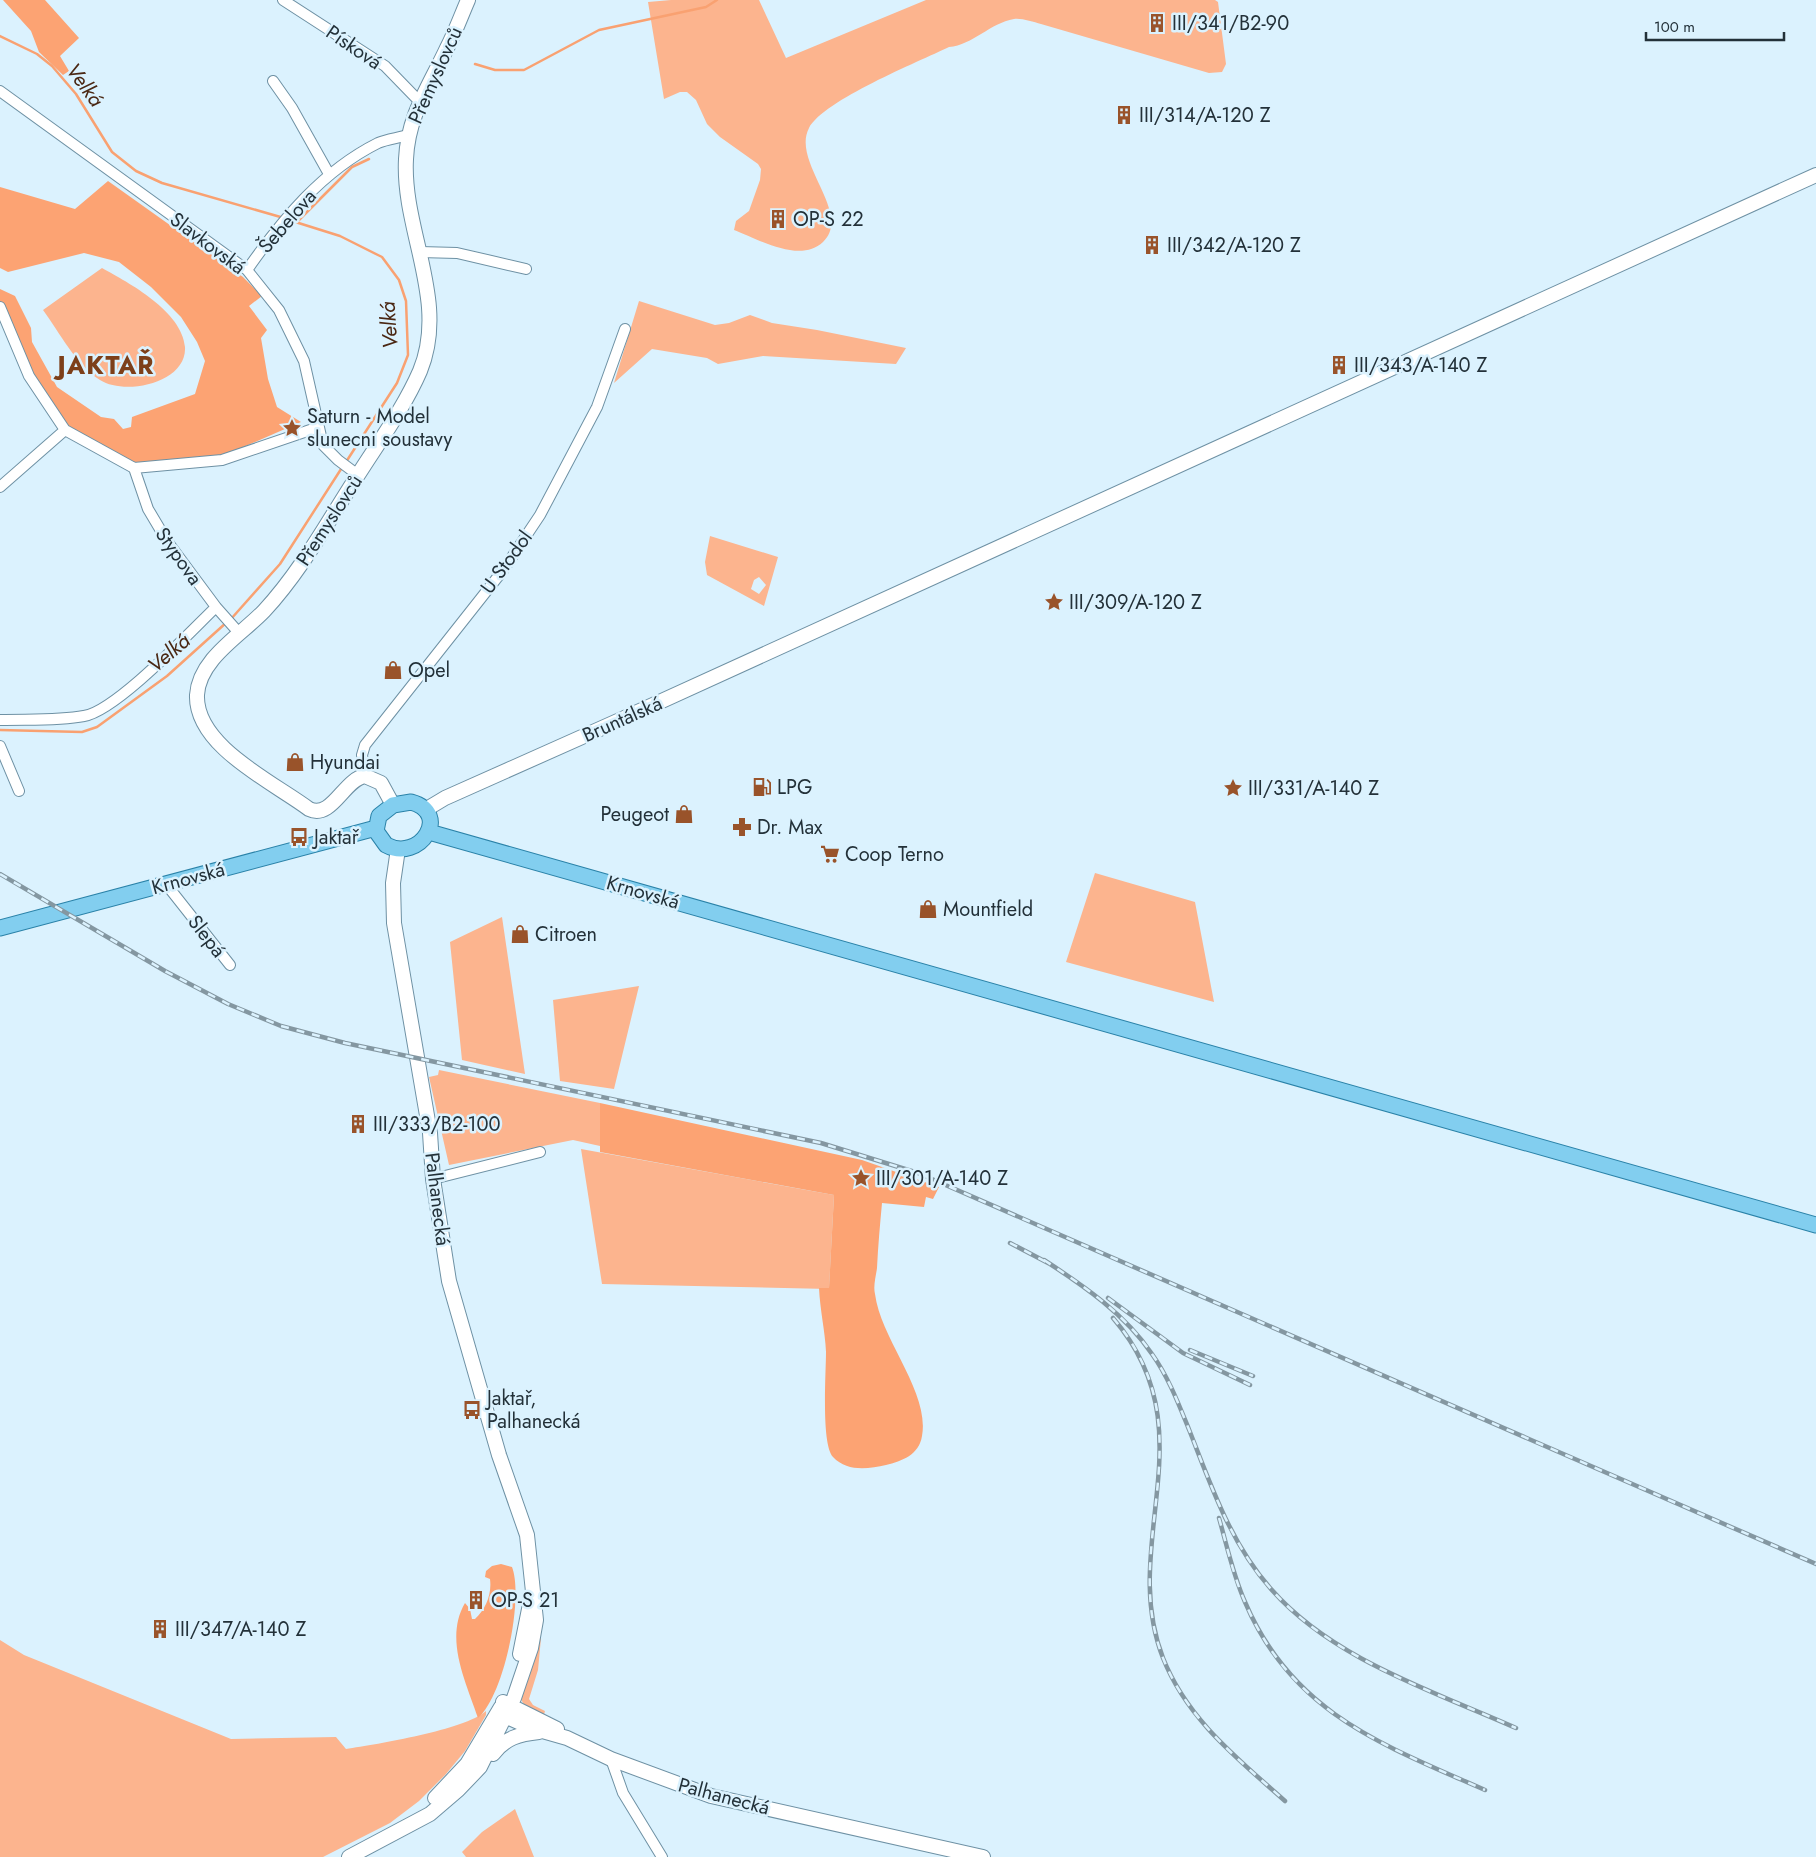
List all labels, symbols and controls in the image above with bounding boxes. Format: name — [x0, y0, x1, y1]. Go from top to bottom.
place label: III/341/B2-90 — [1172, 9, 1289, 38]
scale bar — [1646, 10, 1784, 42]
building icon: III/341/B2-90 — [1146, 12, 1168, 34]
text: 100 m — [1654, 16, 1695, 38]
street label: Písková — [320, 18, 387, 77]
street label: Přemyslovců — [401, 22, 470, 128]
water label: Velká — [59, 57, 111, 113]
place label: III/314/A-120 Z — [1139, 101, 1271, 130]
building icon: III/314/A-120 Z — [1113, 104, 1135, 126]
street label: Šebelova — [251, 183, 323, 260]
street label: Slavkovská — [164, 205, 252, 282]
place label: OP-S 22 — [793, 205, 864, 234]
building icon: OP-S 22 — [767, 208, 789, 230]
place label: III/342/A-120 Z — [1167, 231, 1301, 260]
building icon: III/342/A-120 Z — [1141, 234, 1163, 256]
water label: Velká — [372, 300, 406, 350]
district label: JAKTAŘ — [53, 347, 154, 383]
place label: III/343/A-140 Z — [1354, 351, 1488, 380]
building icon: III/343/A-140 Z — [1328, 354, 1350, 376]
place label: Saturn - Model slunecni soustavy — [307, 402, 452, 454]
place icon: Saturn - Model slunecni soustavy — [281, 417, 303, 439]
street label: Přemyslovců — [289, 469, 370, 572]
street label: Stypova — [148, 521, 209, 591]
street label: U Stodol — [473, 525, 539, 600]
place label: III/309/A-120 Z — [1069, 588, 1202, 617]
place icon: III/309/A-120 Z — [1043, 591, 1065, 613]
water label: Velká — [141, 626, 197, 680]
place label: Opel — [408, 656, 450, 685]
shop icon: Opel — [382, 659, 404, 681]
street label: Bruntálská — [578, 689, 667, 750]
place label: Hyundai — [310, 748, 380, 777]
shop icon: Hyundai — [284, 751, 306, 773]
place label: LPG — [777, 773, 812, 802]
place label: III/331/A-140 Z — [1248, 774, 1379, 803]
fuel station icon: LPG — [751, 776, 773, 798]
place icon: III/331/A-140 Z — [1222, 777, 1244, 799]
place label: Peugeot — [600, 800, 669, 829]
shop icon: Peugeot — [673, 803, 695, 825]
place label: Dr. Max — [757, 813, 823, 842]
pharmacy icon: Dr. Max — [731, 816, 753, 838]
place label: Jaktař — [311, 823, 360, 852]
bus stop icon: Jaktař — [288, 826, 310, 848]
place label: Coop Terno — [845, 840, 944, 869]
supermarket icon: Coop Terno — [819, 843, 841, 865]
street label: Krnovská — [148, 855, 228, 902]
street label: Krnovská — [603, 868, 683, 917]
place label: Mountfield — [943, 895, 1033, 924]
shop icon: Mountfield — [917, 898, 939, 920]
street label: Slepá — [181, 909, 232, 964]
place label: Citroen — [535, 920, 597, 949]
shop icon: Citroen — [509, 923, 531, 945]
place label: III/333/B2-100 — [373, 1110, 501, 1139]
building icon: III/333/B2-100 — [347, 1113, 369, 1135]
street label: Palhanecká — [417, 1151, 458, 1247]
place label: III/301/A-140 Z — [876, 1164, 1008, 1193]
place icon: III/301/A-140 Z — [850, 1167, 872, 1189]
place label: Jaktař, Palhanecká — [484, 1384, 581, 1436]
bus stop icon: Jaktař, Palhanecká — [461, 1399, 483, 1421]
place label: OP-S 21 — [491, 1586, 559, 1615]
building icon: OP-S 21 — [465, 1589, 487, 1611]
place label: III/347/A-140 Z — [175, 1615, 306, 1644]
building icon: III/347/A-140 Z — [149, 1618, 171, 1640]
street label: Palhanecká — [675, 1770, 773, 1823]

